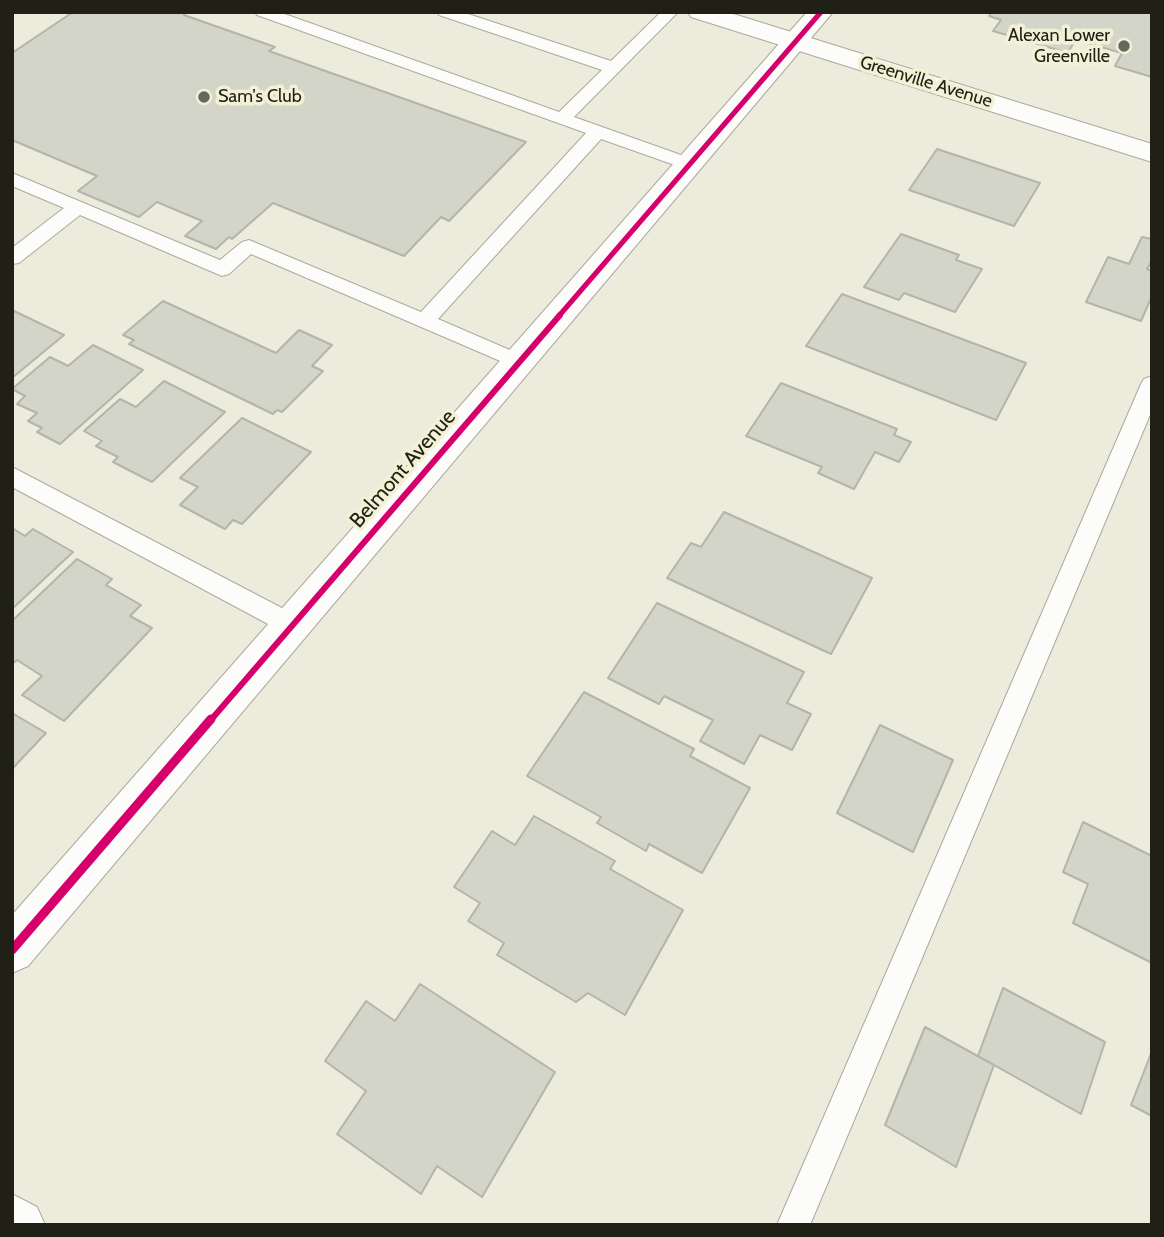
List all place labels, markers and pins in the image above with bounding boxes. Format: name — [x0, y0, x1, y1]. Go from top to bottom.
place label: Alexan Lower Greenville — [1008, 25, 1110, 68]
marker: Alexan Lower Greenville — [1116, 38, 1132, 54]
place label: Sam's Club — [218, 86, 302, 108]
marker: Sam's Club — [196, 89, 212, 105]

